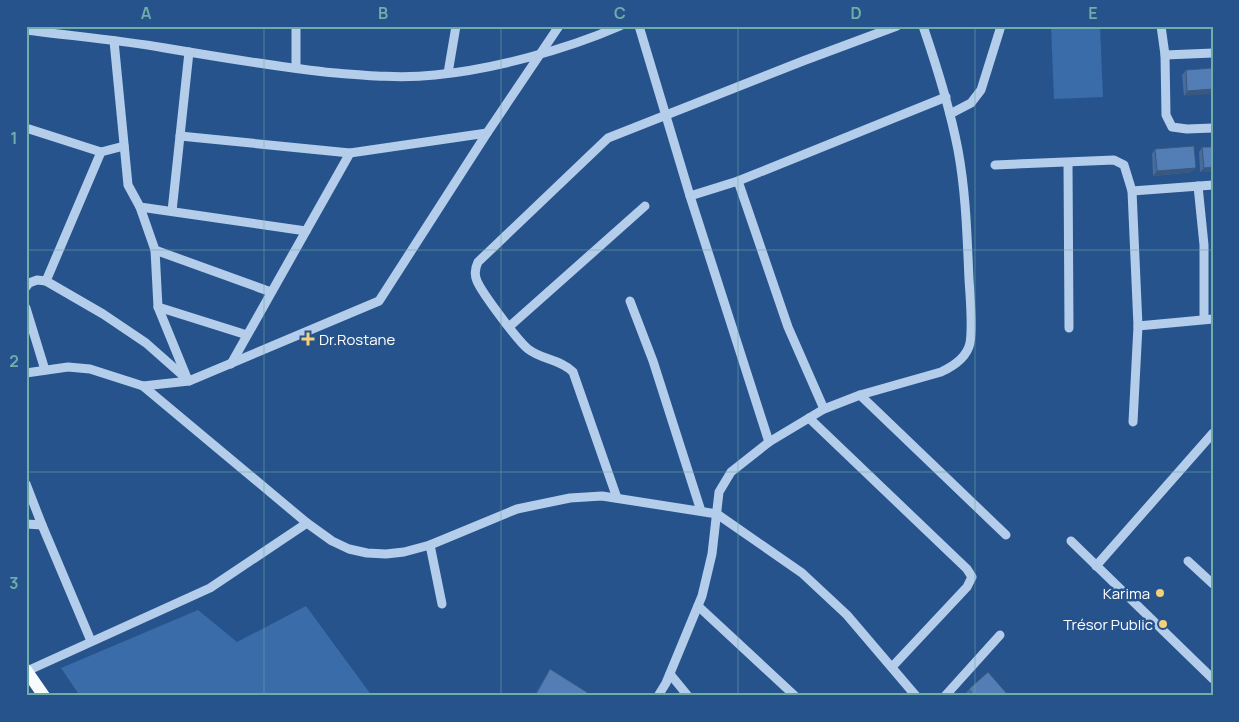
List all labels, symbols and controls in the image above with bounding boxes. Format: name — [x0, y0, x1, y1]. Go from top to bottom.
text: A — [141, 2, 152, 24]
text: B — [378, 2, 388, 24]
text: C — [614, 2, 626, 24]
text: D — [850, 2, 862, 24]
text: E — [1088, 2, 1098, 24]
text: 1 — [10, 127, 18, 149]
place label: Dr.Rostane — [319, 329, 395, 350]
marker: Dr.Rostane — [301, 332, 315, 346]
text: 2 — [9, 350, 19, 372]
text: 3 — [9, 572, 19, 594]
place label: Karima — [1103, 583, 1150, 604]
marker: Karima — [1154, 587, 1166, 599]
place label: Trésor Public — [1063, 614, 1153, 635]
marker: Trésor Public — [1157, 618, 1169, 630]

